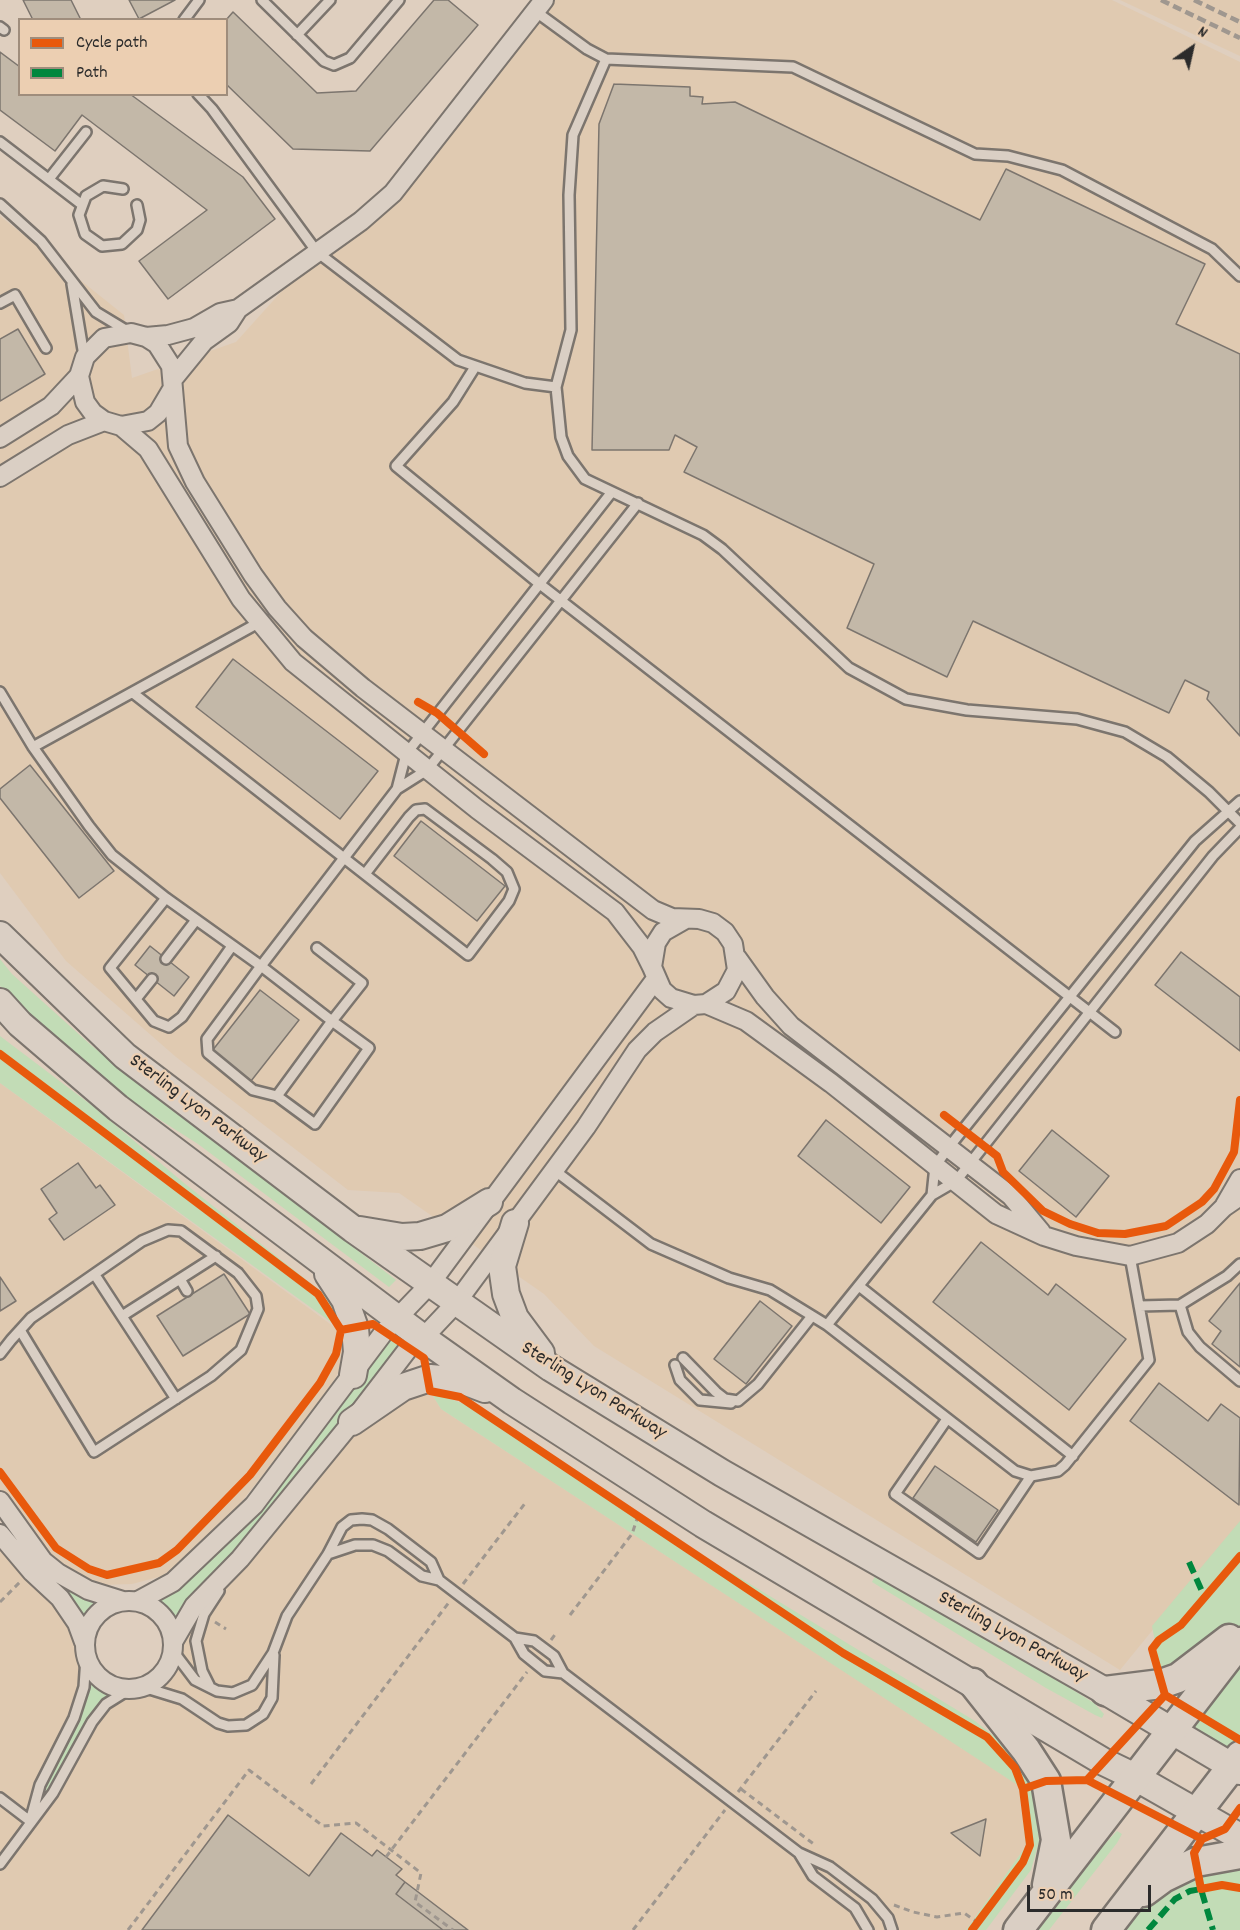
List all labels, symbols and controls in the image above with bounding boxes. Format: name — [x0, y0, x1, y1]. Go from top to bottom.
legend — [18, 18, 228, 96]
north arrow — [1162, 18, 1222, 78]
text: N — [1193, 21, 1212, 44]
text: Cycle path — [76, 31, 147, 56]
text: Path — [76, 61, 108, 86]
street label: Sterling Lyon Parkway — [123, 1050, 271, 1170]
street label: Sterling Lyon Parkway — [516, 1338, 670, 1446]
street label: Sterling Lyon Parkway — [933, 1587, 1091, 1689]
scale bar — [1030, 1873, 1154, 1911]
text: 50 m — [1038, 1883, 1073, 1908]

